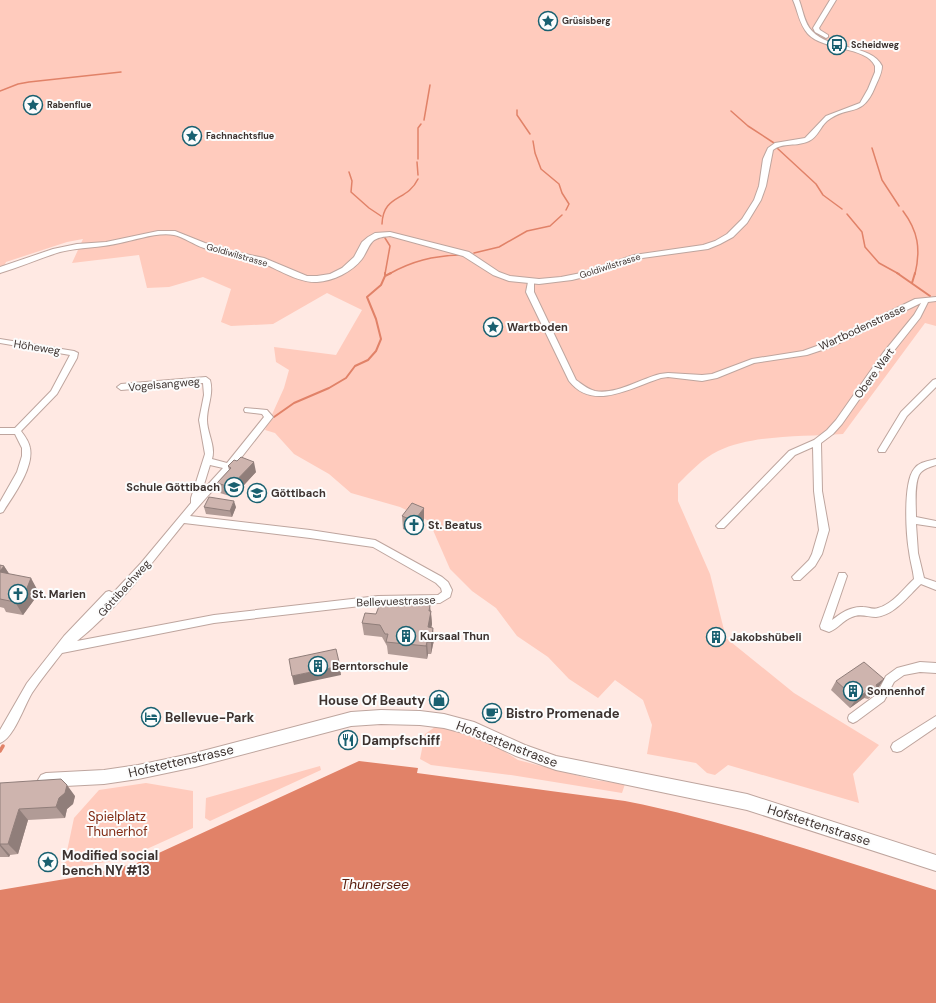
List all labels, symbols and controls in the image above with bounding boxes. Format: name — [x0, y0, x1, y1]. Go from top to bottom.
place icon: Grüsisberg — [537, 10, 559, 32]
place label: Grüsisberg — [562, 15, 611, 27]
bus stop icon: Scheidweg — [826, 34, 848, 56]
place label: Scheidweg — [851, 39, 899, 51]
place icon: Rabenflue — [22, 94, 44, 116]
place label: Rabenflue — [47, 99, 92, 111]
place icon: Fachnachtsflue — [181, 125, 203, 147]
place label: Fachnachtsflue — [206, 130, 275, 142]
street label: Goldiwilstrasse — [205, 241, 269, 269]
street label: Goldiwilstrasse — [578, 251, 642, 281]
street label: Wartbodenstrasse — [816, 301, 908, 353]
place icon: Wartboden — [482, 316, 504, 338]
place label: Wartboden — [507, 320, 568, 334]
street label: Höheweg — [13, 336, 61, 358]
street label: Obere Wart — [851, 345, 897, 401]
street label: Vogelsangweg — [127, 374, 201, 394]
school or university icon: Schule Göttibach — [223, 476, 245, 498]
place label: Schule Göttibach — [126, 480, 220, 494]
school or university icon: Göttibach — [246, 482, 268, 504]
place label: Göttibach — [271, 486, 326, 500]
church icon: St. Beatus — [403, 514, 425, 536]
place label: St. Beatus — [428, 518, 482, 532]
street label: Göttibachweg — [95, 557, 153, 619]
church icon: St. Marien — [7, 583, 29, 605]
place label: St. Marien — [32, 587, 86, 601]
street label: Bellevuestrasse — [356, 593, 436, 609]
building icon: Kursaal Thun — [395, 625, 417, 647]
building icon: Jakobshübeli — [705, 626, 727, 648]
place label: Kursaal Thun — [420, 629, 490, 643]
place label: Jakobshübeli — [730, 630, 801, 644]
building icon: Berntorschule — [307, 655, 329, 677]
place label: Berntorschule — [332, 659, 409, 673]
building icon: Sonnenhof — [842, 680, 864, 702]
place label: Sonnenhof — [867, 684, 925, 698]
shop icon: House Of Beauty — [428, 689, 450, 711]
place label: House Of Beauty — [319, 692, 425, 709]
cafe icon: Bistro Promenade — [481, 702, 503, 724]
place label: Bistro Promenade — [506, 705, 620, 722]
hotel icon: Bellevue-Park — [140, 706, 162, 728]
place label: Bellevue-Park — [165, 709, 255, 726]
street label: Hofstettenstrasse — [454, 717, 560, 771]
restaurant icon: Dampfschiff — [337, 729, 359, 751]
place label: Dampfschiff — [362, 732, 440, 749]
street label: Hofstettenstrasse — [127, 741, 235, 781]
street label: Hofstettenstrasse — [765, 800, 873, 850]
park label: Spielplatz Thunerhof — [86, 808, 148, 840]
place label: Modified social bench NY #13 — [62, 847, 158, 879]
place icon: Modified social bench NY #13 — [37, 851, 59, 873]
water label: Thunersee — [341, 875, 409, 893]

